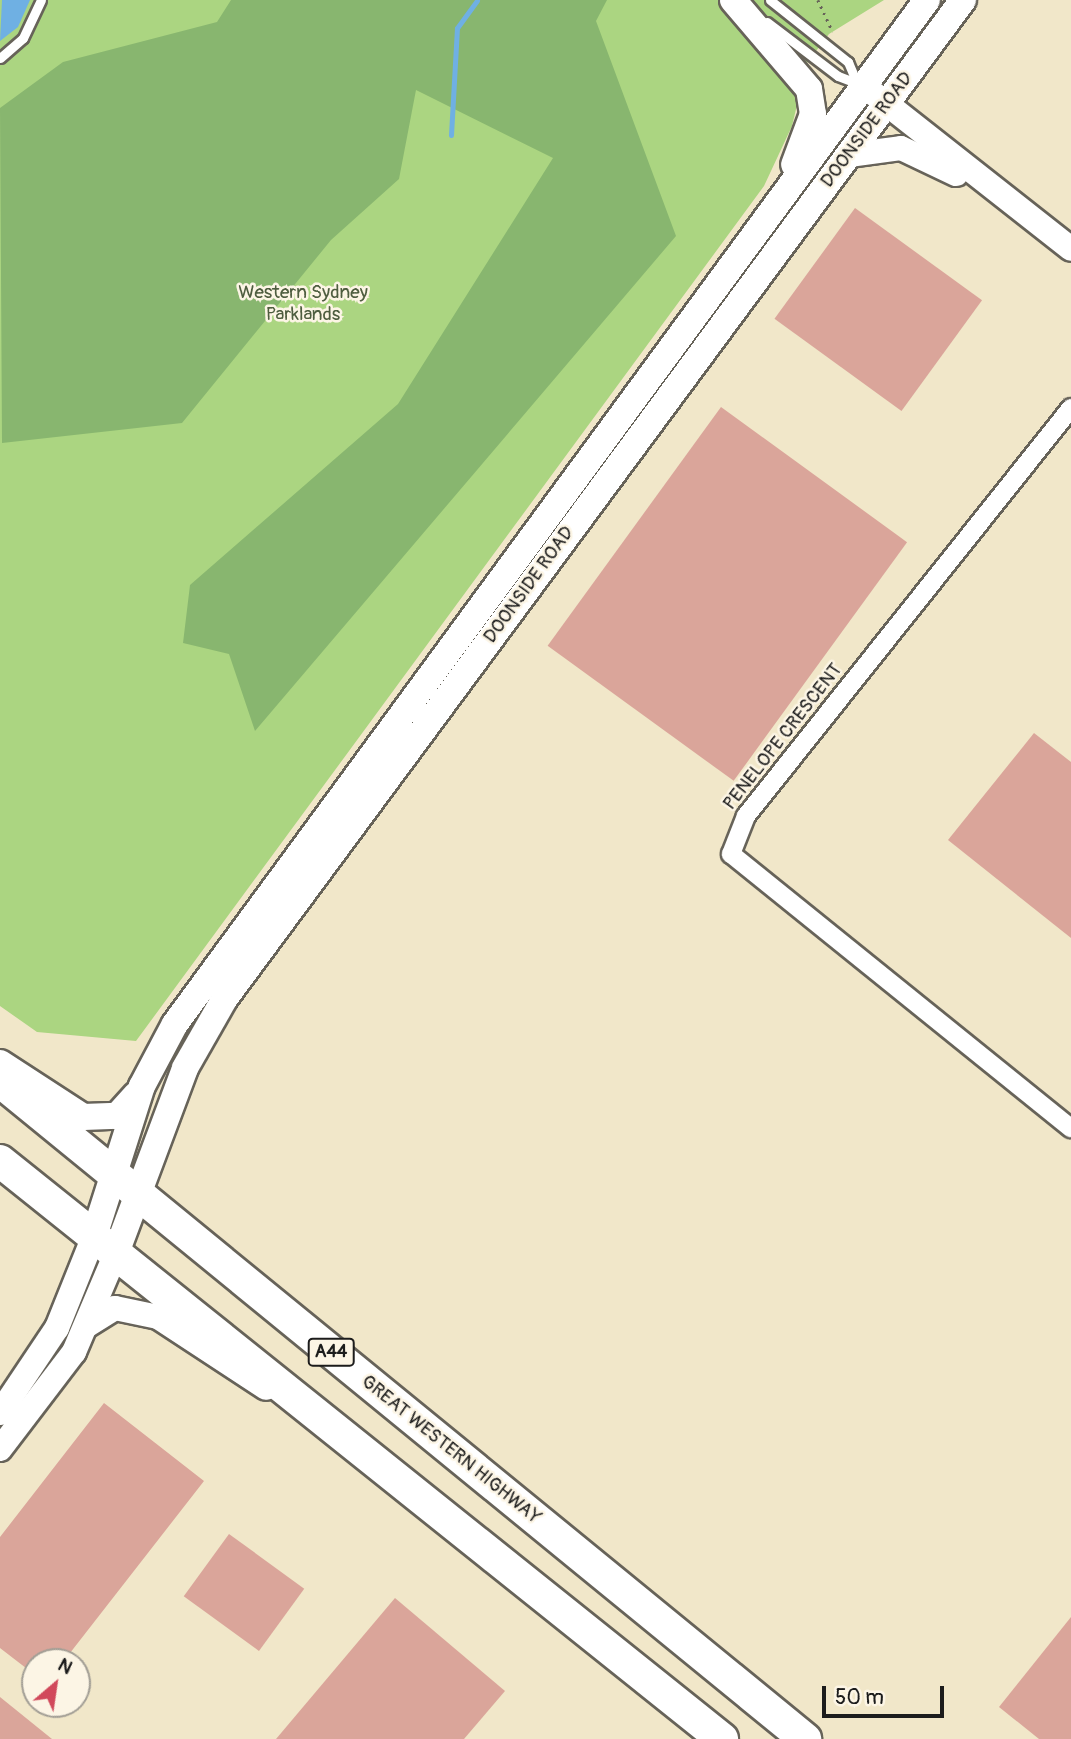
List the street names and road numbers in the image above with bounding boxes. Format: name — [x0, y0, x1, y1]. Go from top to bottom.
street label: DOONSIDE ROAD — [816, 68, 918, 192]
street label: DOONSIDE ROAD — [479, 522, 579, 648]
street label: PENELOPE CRESCENT — [719, 659, 847, 815]
road number: A44 — [306, 1338, 356, 1366]
street label: GREAT WESTERN HIGHWAY — [357, 1370, 545, 1530]

